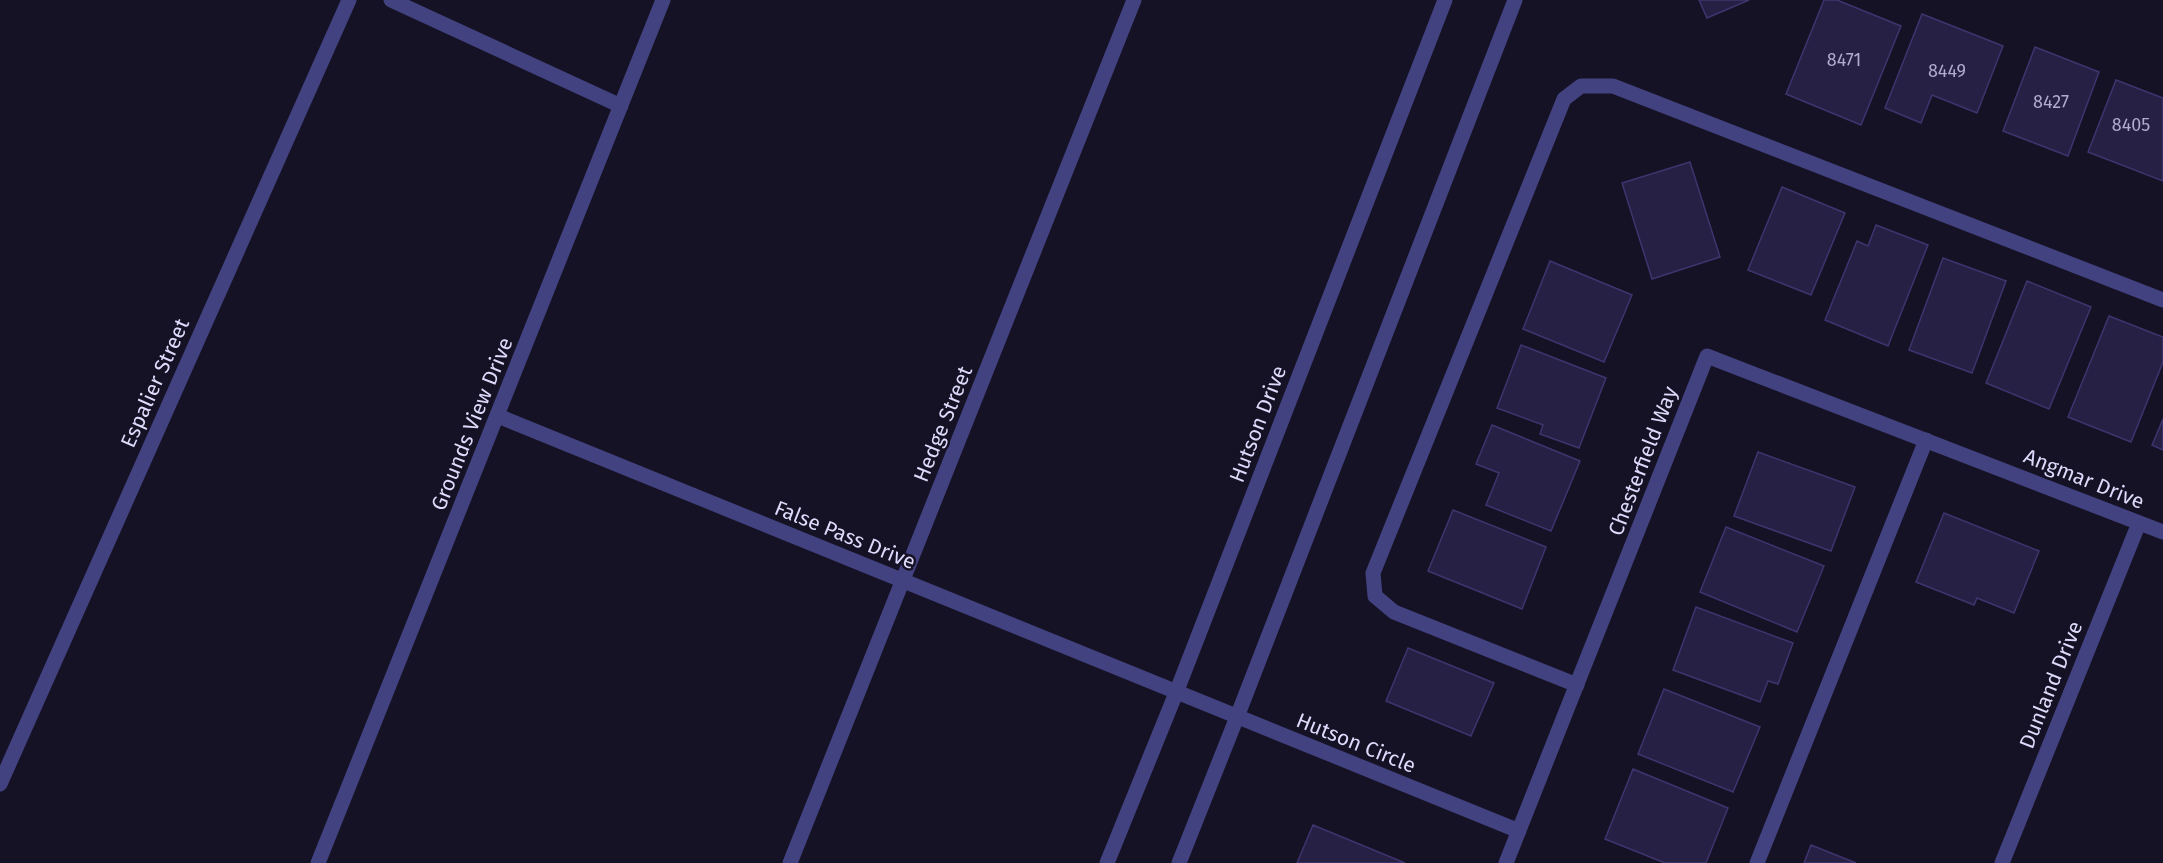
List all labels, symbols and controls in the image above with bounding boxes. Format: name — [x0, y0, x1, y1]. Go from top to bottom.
house number: 8471 — [1827, 49, 1861, 71]
house number: 8449 — [1928, 60, 1966, 82]
house number: 8427 — [2033, 91, 2069, 113]
house number: 8405 — [2112, 114, 2150, 136]
street label: Espalier Street — [115, 314, 195, 452]
street label: Grounds View Drive — [425, 334, 519, 514]
street label: Hedge Street — [908, 362, 978, 486]
street label: Hutson Drive — [1224, 362, 1292, 486]
street label: Chesterfield Way — [1603, 382, 1684, 539]
street label: Angmar Drive — [2020, 443, 2148, 515]
street label: False Pass Drive — [771, 495, 919, 575]
street label: Dunland Drive — [2014, 617, 2088, 753]
street label: Hutson Circle — [1292, 707, 1420, 779]

